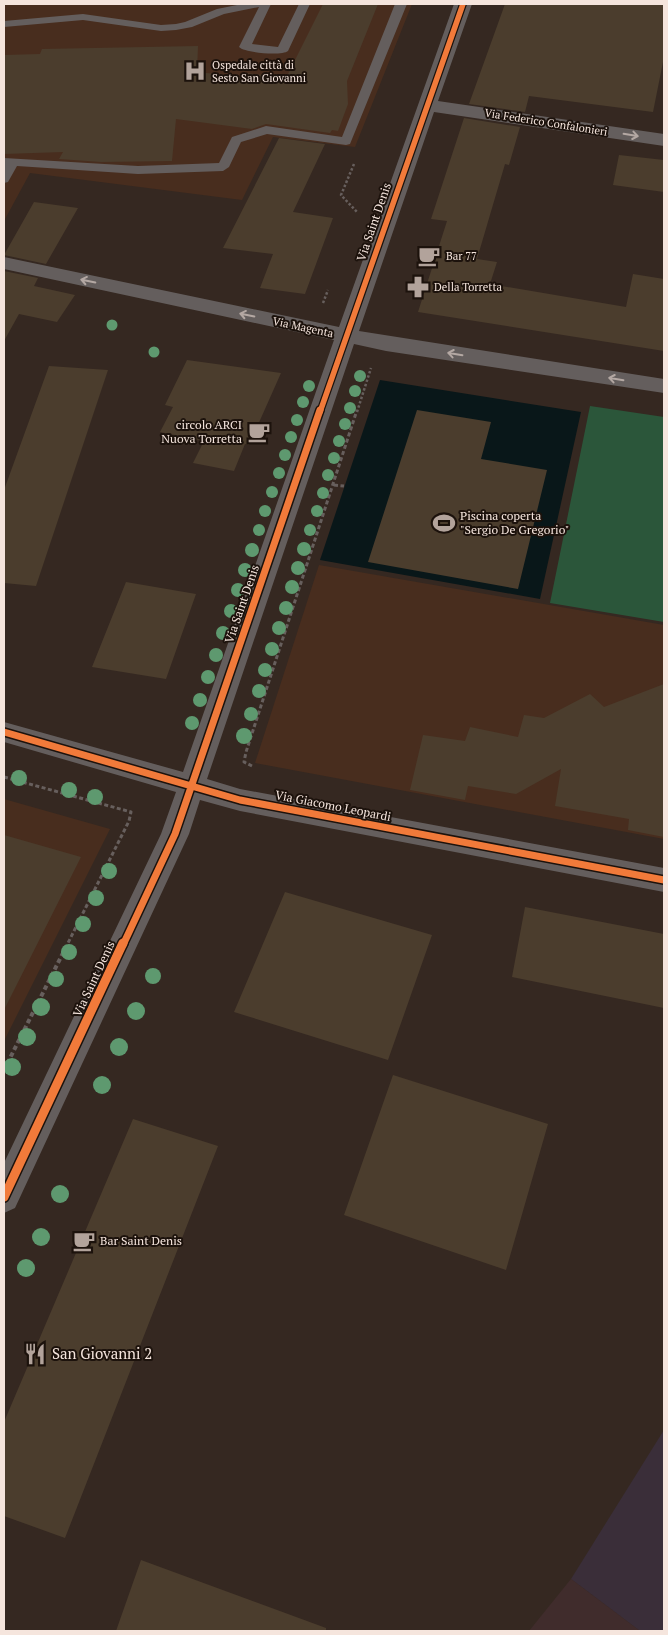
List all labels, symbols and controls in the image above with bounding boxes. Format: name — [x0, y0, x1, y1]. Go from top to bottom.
hospital icon: Ospedale città di Sesto San Giovanni — [182, 58, 208, 84]
place label: Ospedale città di Sesto San Giovanni — [212, 58, 306, 85]
street label: Via Federico Confalonieri — [483, 105, 609, 139]
one-way arrow — [623, 131, 639, 141]
street label: Via Saint Denis — [353, 181, 394, 263]
cafe icon: Bar 77 — [416, 243, 442, 269]
place label: Bar 77 — [446, 249, 477, 263]
pharmacy icon: Della Torretta — [405, 274, 431, 300]
one-way arrow — [81, 276, 97, 285]
place label: Della Torretta — [434, 280, 503, 294]
one-way arrow — [240, 310, 256, 319]
street label: Via Magenta — [271, 314, 335, 340]
one-way arrow — [448, 349, 464, 359]
one-way arrow — [608, 373, 624, 383]
place label: circolo ARCI Nuova Torretta — [161, 417, 242, 446]
cafe icon: circolo ARCI Nuova Torretta — [246, 419, 272, 445]
place label: Piscina coperta "Sergio De Gregorio" — [460, 508, 569, 537]
sports icon: Piscina coperta "Sergio De Gregorio" — [431, 510, 457, 536]
street label: Via Saint Denis — [221, 563, 262, 645]
street label: Via Giacomo Leopardi — [274, 787, 393, 824]
street label: Via Saint Denis — [69, 939, 118, 1019]
cafe icon: Bar Saint Denis — [71, 1228, 97, 1254]
place label: Bar Saint Denis — [100, 1233, 182, 1248]
restaurant icon: San Giovanni 2 — [22, 1341, 48, 1367]
place label: San Giovanni 2 — [52, 1343, 152, 1363]

